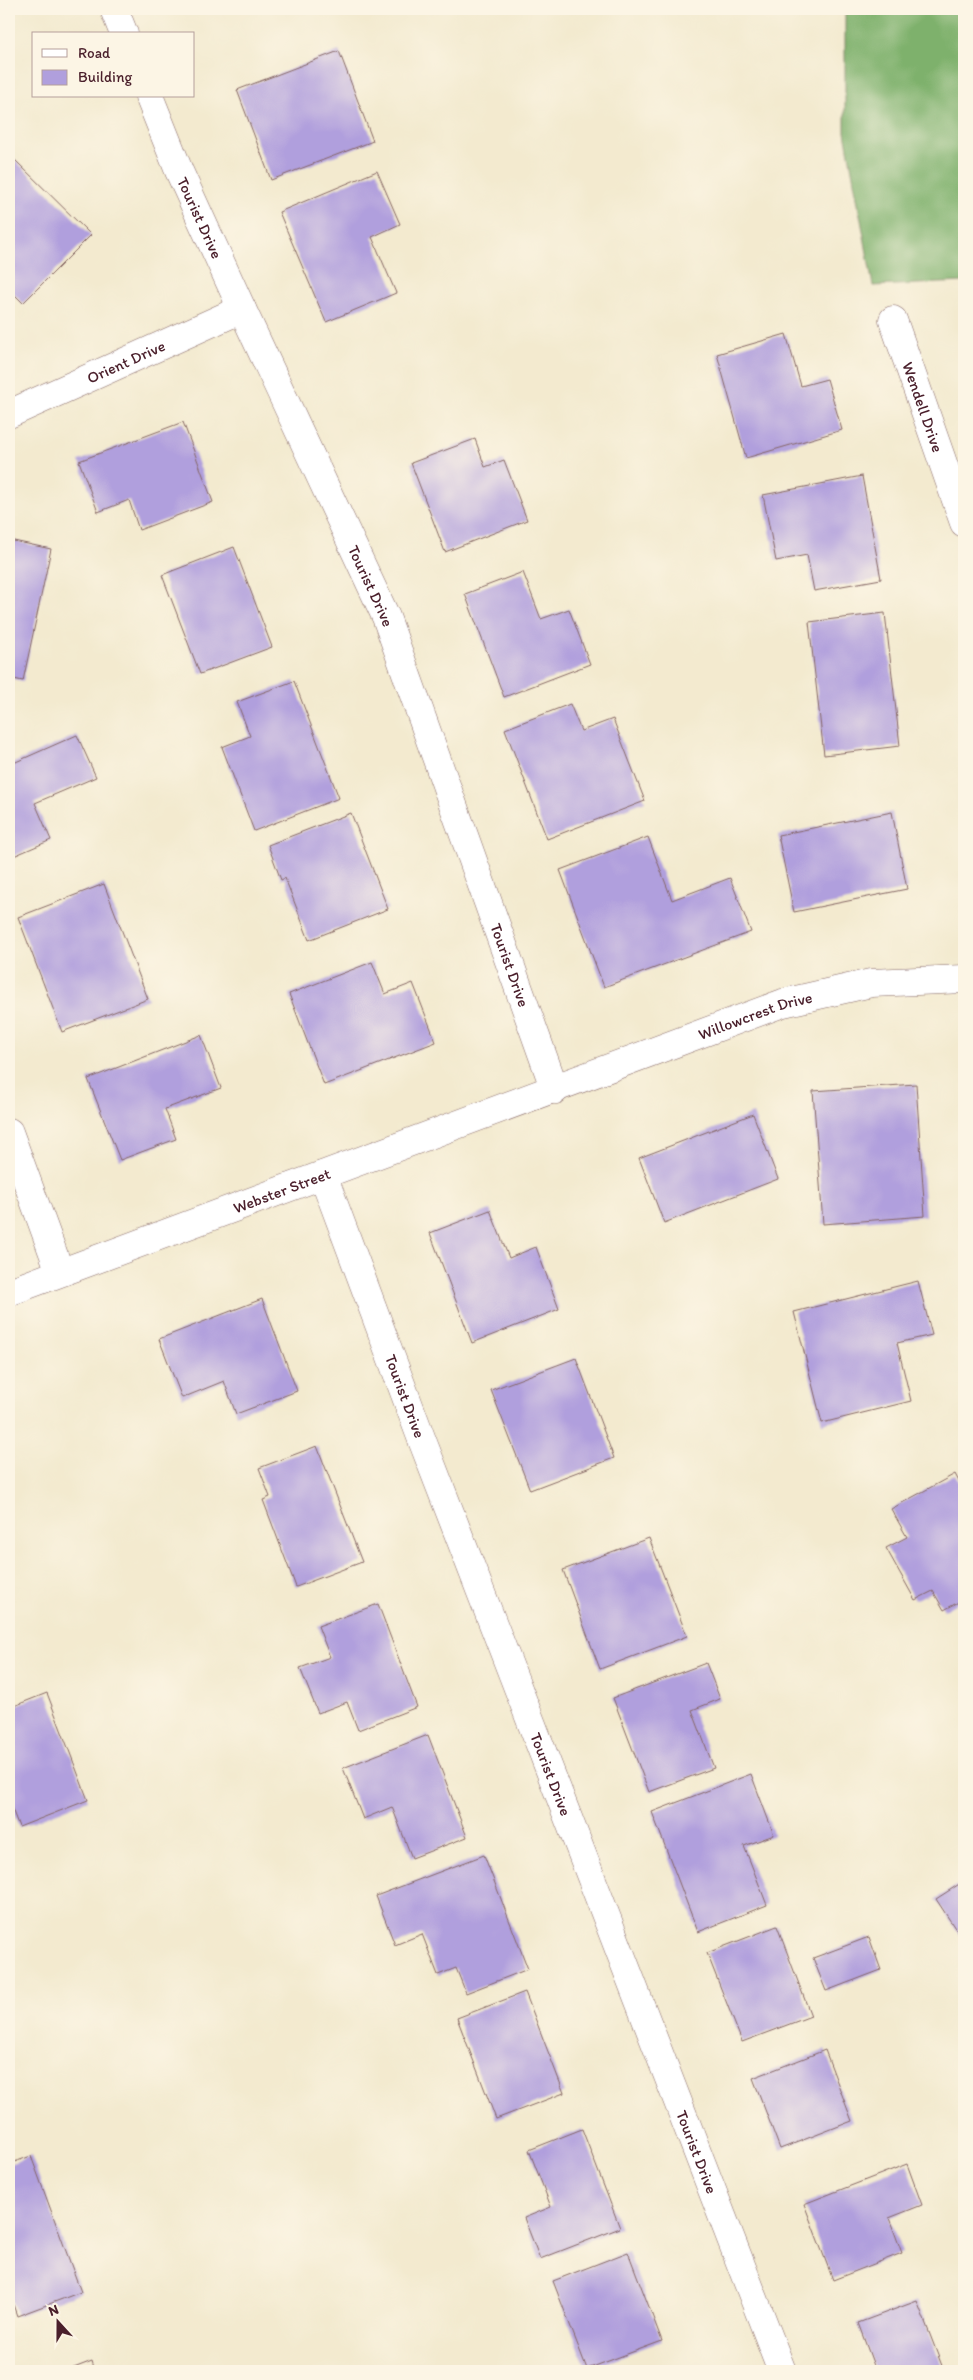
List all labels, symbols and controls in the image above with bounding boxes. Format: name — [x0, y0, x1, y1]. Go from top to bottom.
legend — [32, 32, 195, 98]
text: Road — [78, 44, 111, 62]
text: Building — [78, 68, 132, 86]
street label: Tourist Drive — [173, 174, 227, 262]
street label: Orient Drive — [84, 336, 168, 388]
street label: Wendell Drive — [898, 359, 947, 455]
street label: Tourist Drive — [344, 542, 398, 629]
street label: Tourist Drive — [486, 921, 534, 1010]
street label: Willowcrest Drive — [695, 988, 814, 1044]
street label: Webster Street — [230, 1164, 333, 1218]
street label: Tourist Drive — [381, 1352, 429, 1441]
street label: Tourist Drive — [526, 1730, 575, 1818]
street label: Tourist Drive — [672, 2108, 721, 2196]
north arrow — [32, 2298, 82, 2348]
text: N — [46, 2301, 61, 2320]

